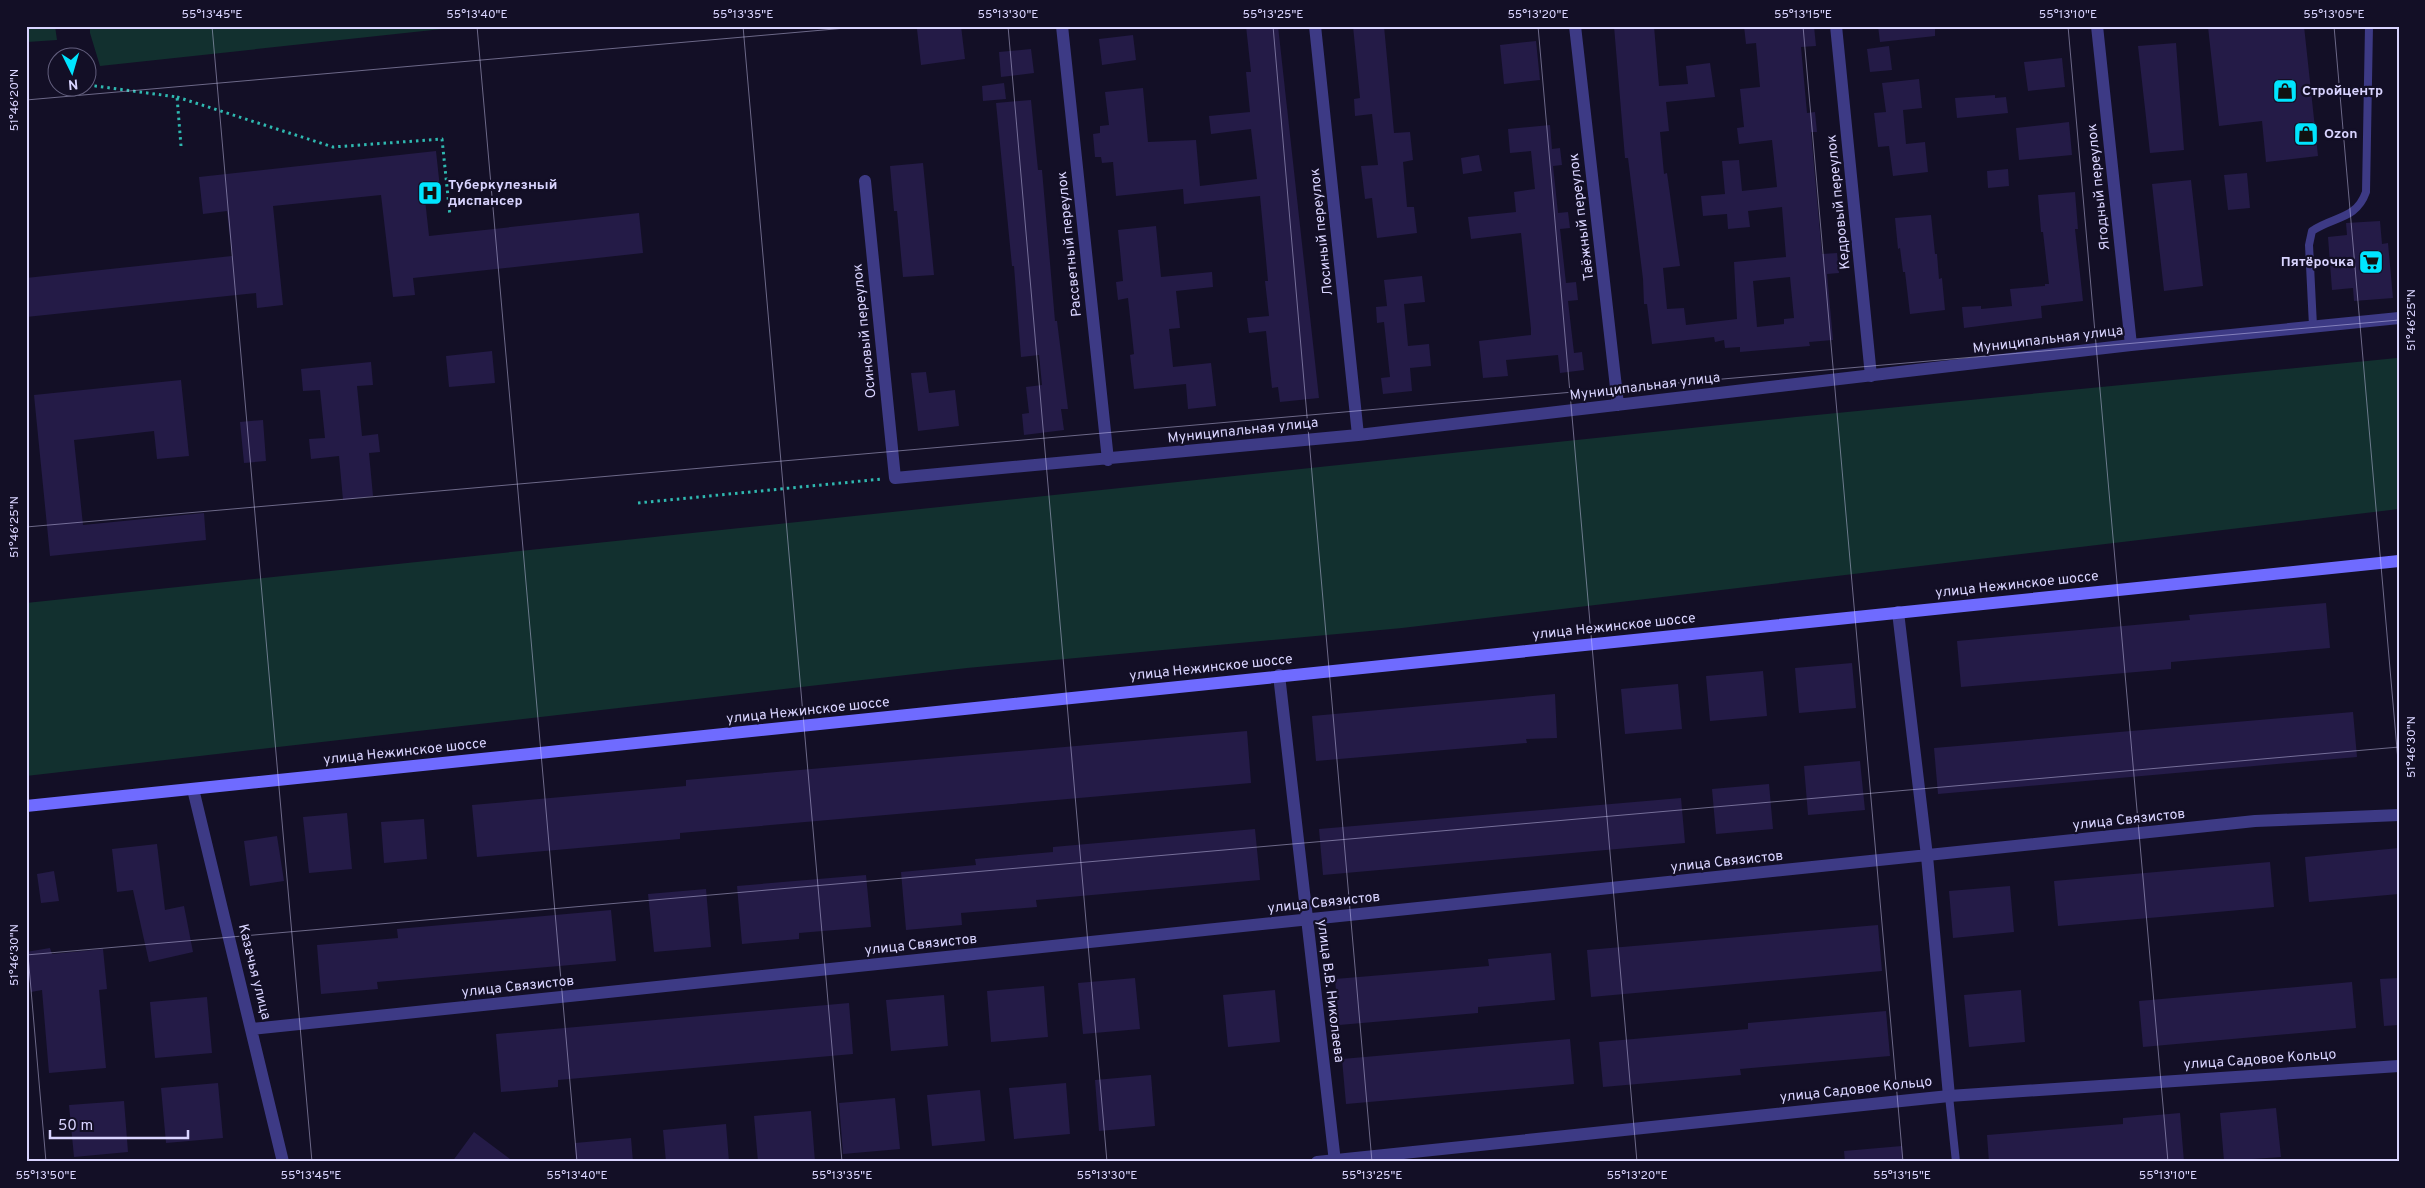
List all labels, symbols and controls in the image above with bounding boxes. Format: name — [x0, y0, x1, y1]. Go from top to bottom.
text: 55°13'45"E — [181, 7, 243, 23]
text: 55°13'40"E — [446, 7, 508, 23]
text: 55°13'35"E — [713, 7, 773, 23]
text: 55°13'30"E — [978, 7, 1038, 23]
text: 55°13'25"E — [1243, 7, 1303, 23]
text: 55°13'20"E — [1507, 7, 1569, 23]
text: 55°13'15"E — [1774, 7, 1832, 23]
text: 55°13'10"E — [2039, 7, 2097, 23]
text: 55°13'05"E — [2303, 7, 2365, 23]
north arrow — [48, 48, 98, 98]
text: 51°46'20"N — [7, 69, 23, 131]
text: N — [67, 75, 79, 92]
shop icon: Стройцентр — [2272, 78, 2298, 104]
place label: Стройцентр — [2302, 83, 2383, 100]
shop icon: Ozon — [2293, 121, 2319, 147]
street label: Ягодный переулок — [2084, 123, 2114, 251]
place label: Ozon — [2324, 126, 2357, 143]
street label: Кедровый переулок — [1823, 134, 1855, 270]
street label: Таёжный переулок — [1566, 152, 1598, 282]
street label: Лосиный переулок — [1307, 167, 1337, 297]
street label: Рассветный переулок — [1054, 170, 1086, 318]
place label: Туберкулезный диспансер — [448, 177, 558, 210]
hospital icon: Туберкулезный диспансер — [417, 180, 443, 206]
supermarket icon: Пятёрочка — [2358, 249, 2384, 275]
place label: Пятёрочка — [2281, 254, 2354, 271]
street label: Осиновый переулок — [849, 263, 881, 399]
text: 51°46'25"N — [2404, 289, 2420, 351]
street label: Муниципальная улица — [1972, 322, 2124, 358]
street label: Муниципальная улица — [1569, 369, 1721, 405]
street label: Муниципальная улица — [1167, 415, 1319, 447]
text: 51°46'25"N — [7, 496, 23, 558]
street label: улица Нежинское шоссе — [1934, 568, 2100, 602]
street label: улица Нежинское шоссе — [1531, 610, 1697, 644]
street label: улица Нежинское шоссе — [1128, 651, 1294, 685]
street label: улица Нежинское шоссе — [725, 694, 891, 728]
text: 51°46'30"N — [2404, 716, 2420, 778]
street label: улица Нежинское шоссе — [322, 735, 488, 769]
street label: улица Связистов — [2072, 806, 2186, 834]
street label: улица Связистов — [1670, 848, 1784, 876]
street label: улица Связистов — [1267, 889, 1381, 917]
street label: улица В.В. Николаева — [1313, 918, 1347, 1064]
street label: Казачья улица — [234, 922, 274, 1022]
text: 51°46'30"N — [7, 924, 23, 986]
street label: улица Связистов — [864, 931, 978, 959]
street label: улица Связистов — [461, 973, 575, 1001]
street label: улица Садовое Кольцо — [2183, 1046, 2337, 1074]
street label: улица Садовое Кольцо — [1779, 1074, 1933, 1106]
scale bar — [50, 1108, 188, 1140]
text: 50 m — [58, 1117, 93, 1136]
text: 55°13'50"E — [15, 1168, 77, 1184]
text: 55°13'45"E — [280, 1168, 342, 1184]
text: 55°13'40"E — [546, 1168, 608, 1184]
text: 55°13'35"E — [812, 1168, 872, 1184]
text: 55°13'30"E — [1077, 1168, 1137, 1184]
text: 55°13'25"E — [1342, 1168, 1402, 1184]
text: 55°13'20"E — [1606, 1168, 1668, 1184]
text: 55°13'15"E — [1873, 1168, 1931, 1184]
text: 55°13'10"E — [2139, 1168, 2197, 1184]

